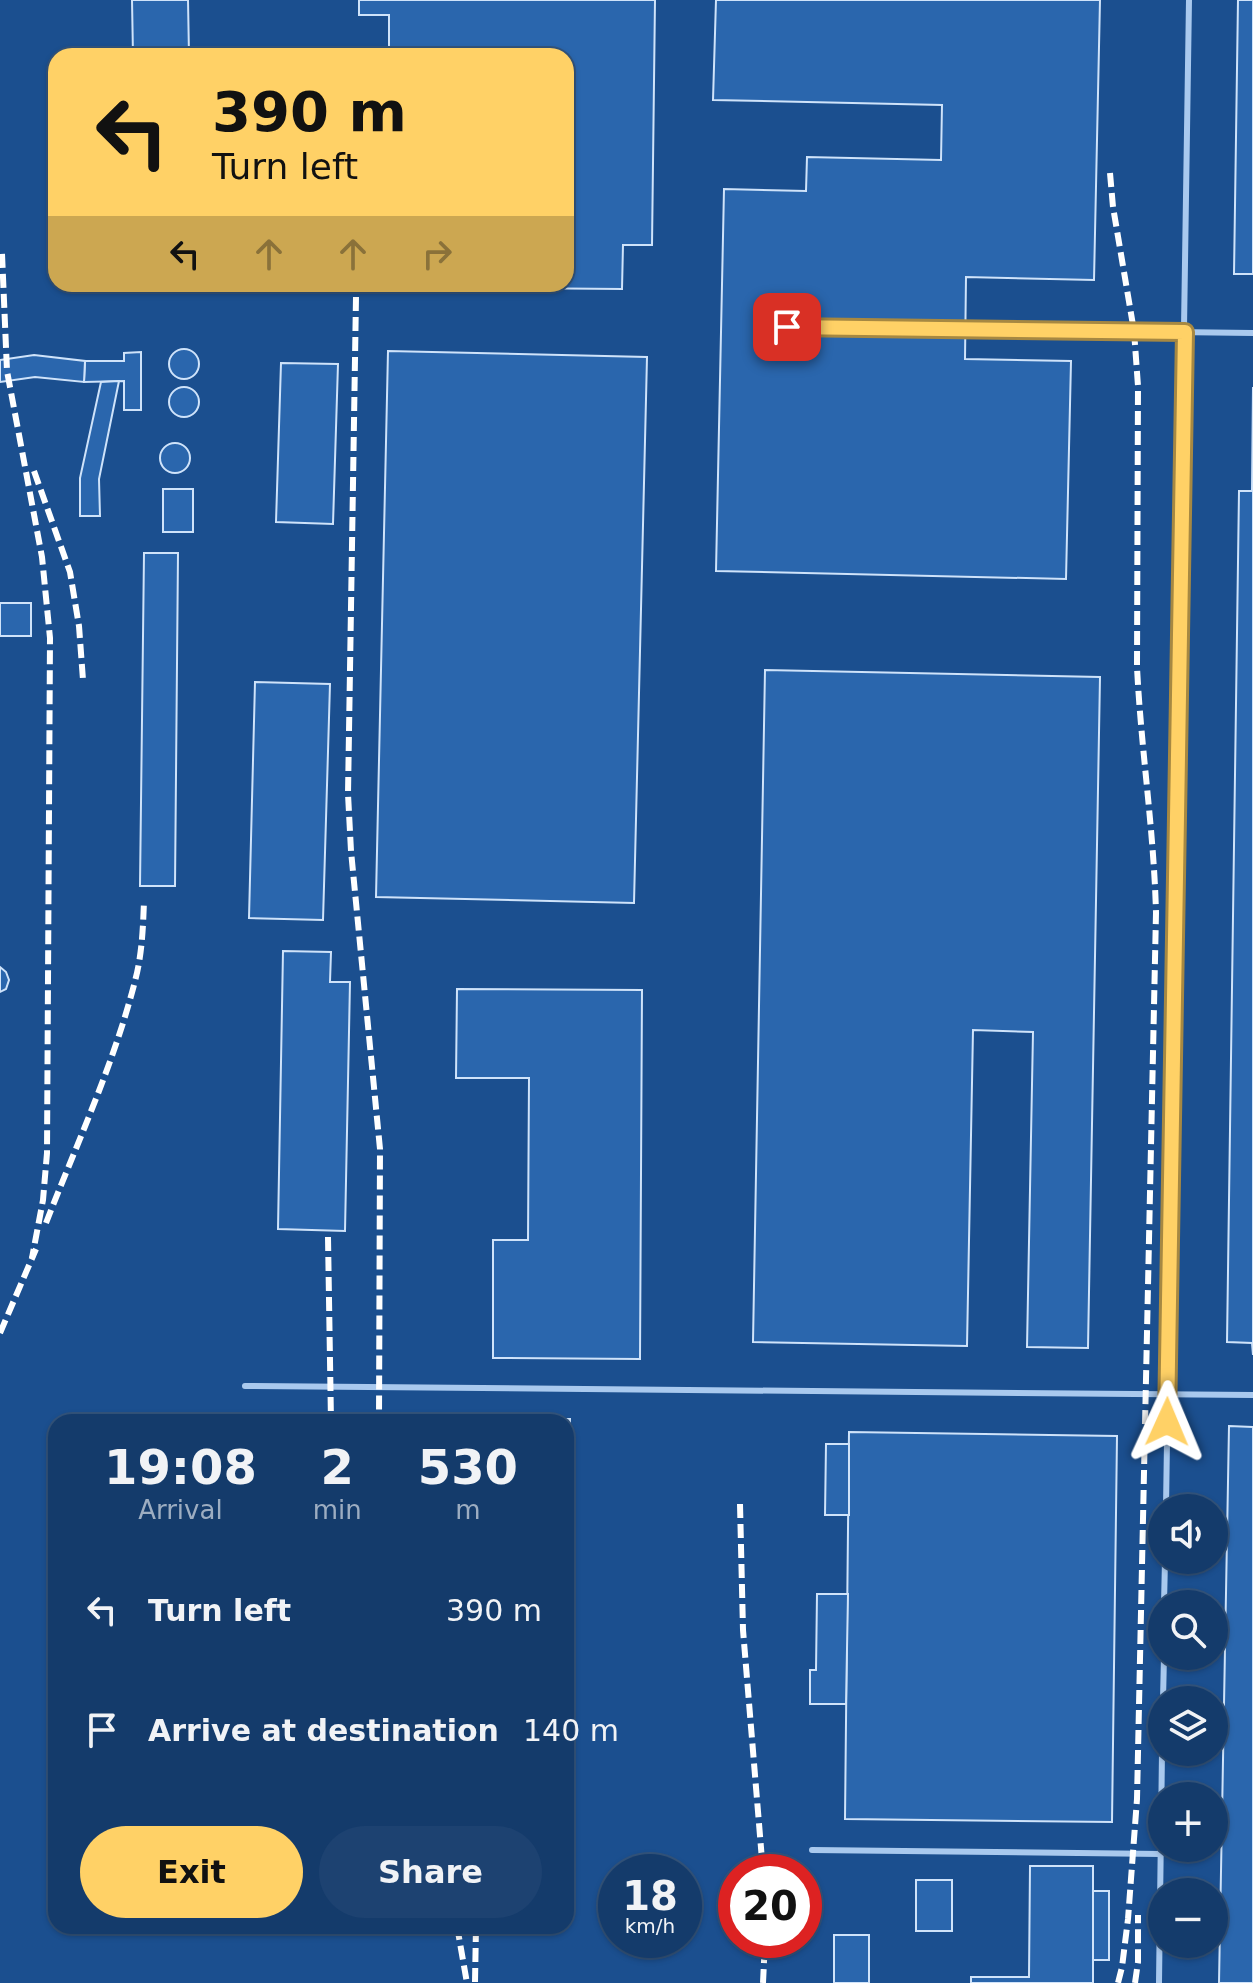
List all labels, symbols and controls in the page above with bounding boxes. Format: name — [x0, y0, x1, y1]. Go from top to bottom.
text: 390 m — [212, 79, 407, 144]
icon: left — [80, 80, 184, 184]
text: Turn left — [212, 146, 358, 187]
icon: left — [163, 232, 207, 276]
icon: ahead — [247, 232, 291, 276]
icon: ahead — [331, 232, 375, 276]
icon: right — [415, 232, 459, 276]
pin — [753, 293, 821, 361]
icon: arrive — [765, 305, 809, 349]
position arrow — [1125, 1380, 1209, 1464]
text: 19:08 — [104, 1439, 257, 1495]
text: 2 — [321, 1439, 354, 1495]
text: 530 — [418, 1439, 518, 1495]
map controls — [1148, 1494, 1228, 1958]
button: sound — [1148, 1494, 1228, 1574]
text: Arrival — [138, 1495, 223, 1525]
text: min — [313, 1495, 362, 1525]
text: m — [455, 1495, 481, 1525]
icon: left — [80, 1588, 124, 1632]
button: search — [1148, 1590, 1228, 1670]
text: Turn left — [148, 1593, 291, 1628]
text: 390 m — [446, 1593, 542, 1628]
button: layers — [1148, 1686, 1228, 1766]
icon: arrive — [80, 1708, 124, 1752]
text: Arrive at destination — [148, 1713, 499, 1748]
text: 140 m — [523, 1713, 619, 1748]
button: + — [1148, 1782, 1228, 1862]
button: Exit — [80, 1826, 303, 1918]
button: Share — [319, 1826, 542, 1918]
speed limit sign: 20 — [718, 1854, 822, 1958]
text: 18 — [622, 1873, 678, 1919]
button: − — [1148, 1878, 1228, 1958]
text: km/h — [625, 1914, 675, 1938]

